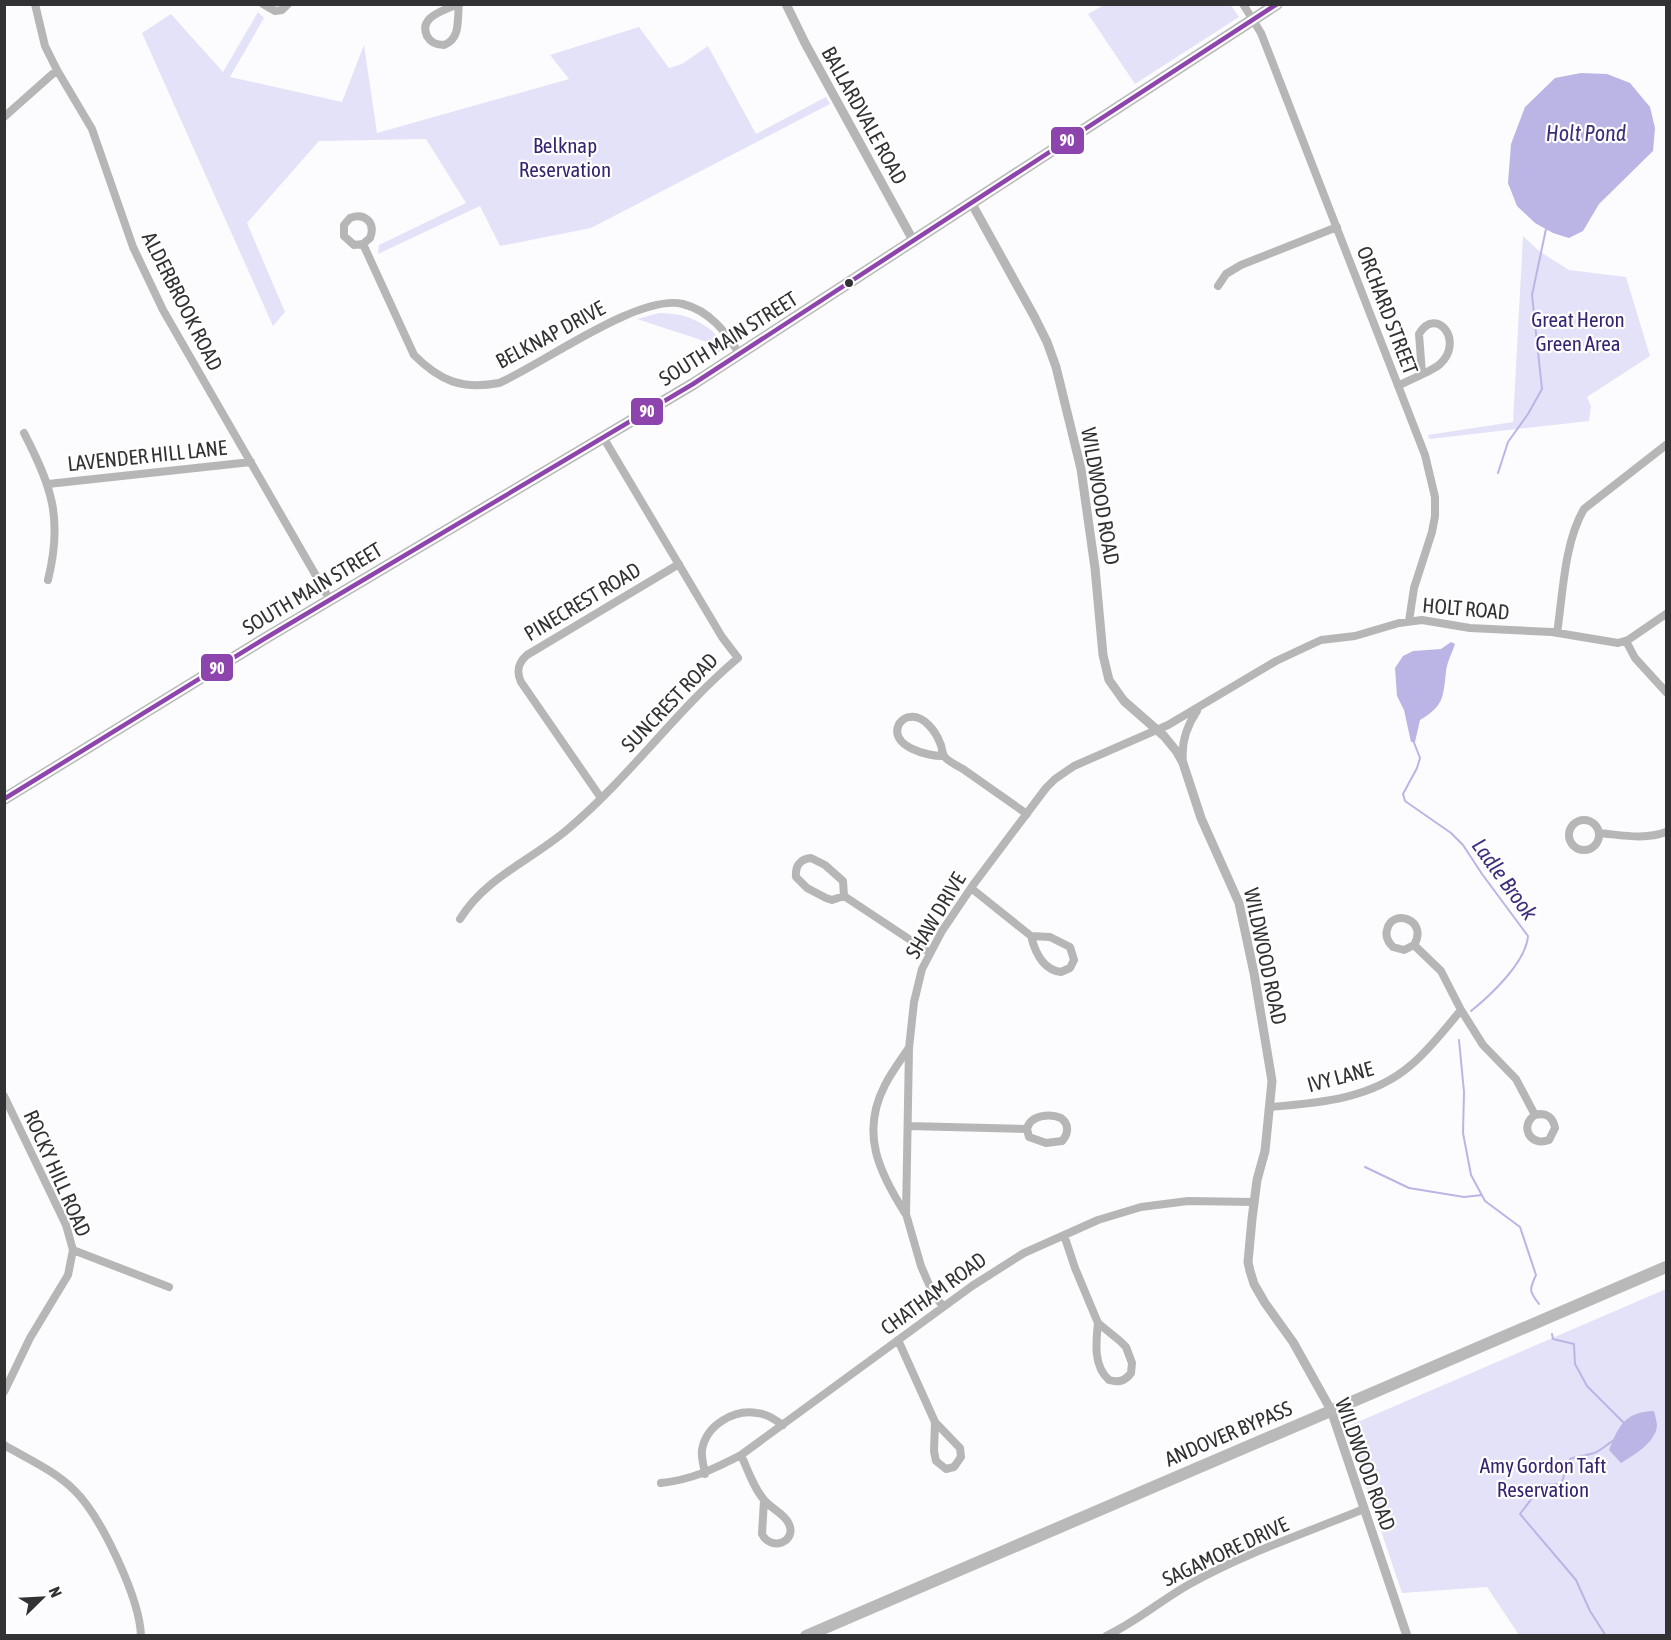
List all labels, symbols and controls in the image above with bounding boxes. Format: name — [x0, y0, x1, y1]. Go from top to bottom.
street label: BALLARDVALE ROAD — [817, 42, 913, 188]
water label: Holt Pond — [1546, 120, 1626, 146]
line badge: 90 — [1050, 126, 1085, 155]
text: 90 — [1059, 131, 1075, 149]
park label: Belknap Reservation — [519, 133, 611, 181]
street label: ALDERBROOK ROAD — [138, 228, 228, 374]
street label: ORCHARD STREET — [1353, 243, 1423, 377]
unlabelled marker — [843, 277, 855, 289]
street label: SOUTH MAIN STREET — [654, 286, 802, 390]
street label: BELKNAP DRIVE — [491, 295, 609, 373]
park label: Great Heron Green Area — [1531, 307, 1625, 355]
line badge: 90 — [630, 397, 664, 426]
text: 90 — [639, 402, 655, 420]
street label: WILDWOOD ROAD — [1077, 425, 1125, 567]
street label: LAVENDER HILL LANE — [66, 435, 228, 475]
street label: SOUTH MAIN STREET — [238, 537, 386, 639]
street label: PINECREST ROAD — [520, 557, 644, 645]
street label: HOLT ROAD — [1421, 592, 1511, 624]
street label: SUNCREST ROAD — [616, 648, 722, 756]
line badge: 90 — [200, 653, 234, 682]
text: 90 — [209, 659, 225, 677]
water label: Ladle Brook — [1467, 833, 1543, 925]
street label: SHAW DRIVE — [900, 868, 970, 962]
street label: WILDWOOD ROAD — [1240, 886, 1292, 1026]
street label: IVY LANE — [1304, 1056, 1376, 1096]
street label: ROCKY HILL ROAD — [19, 1106, 97, 1240]
street label: CHATHAM ROAD — [876, 1247, 990, 1339]
street label: ANDOVER BYPASS — [1161, 1395, 1295, 1471]
street label: WILDWOOD ROAD — [1331, 1395, 1401, 1533]
park label: Amy Gordon Taft Reservation — [1480, 1453, 1606, 1501]
street label: SAGAMORE DRIVE — [1158, 1511, 1292, 1591]
north arrow — [12, 1568, 72, 1628]
text: N — [46, 1584, 66, 1600]

